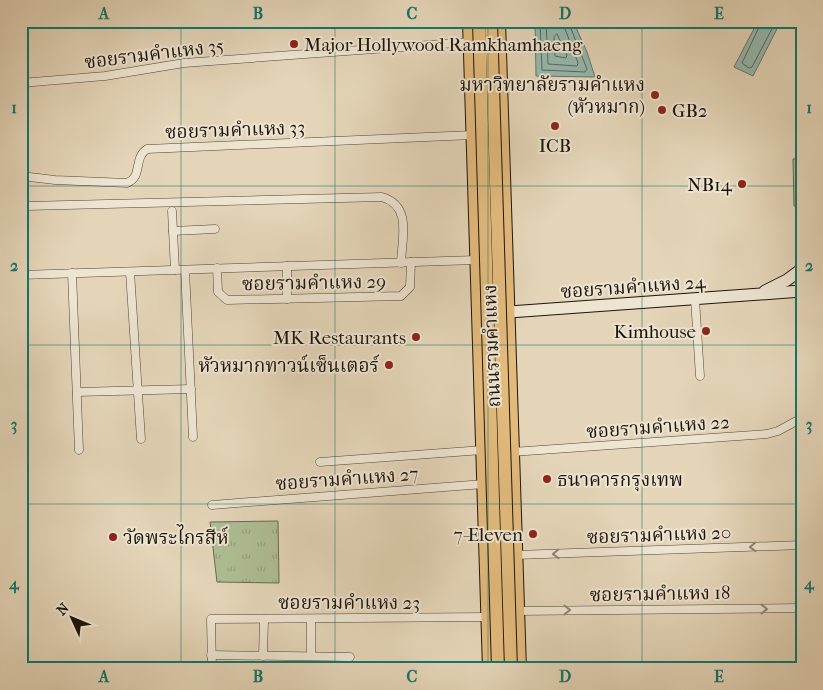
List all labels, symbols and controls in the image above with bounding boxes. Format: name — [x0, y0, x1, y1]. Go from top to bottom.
text: A — [98, 4, 110, 23]
text: B — [253, 4, 263, 23]
text: C — [407, 4, 418, 23]
text: D — [559, 4, 571, 23]
text: E — [714, 4, 724, 23]
place label: Major Hollywood Ramkhamhaeng — [304, 34, 583, 56]
street label: ซอยรามคำแหง 35 — [83, 35, 225, 73]
marker: Major Hollywood Ramkhamhaeng — [288, 38, 300, 50]
place label: มหาวิทยาลัยรามคำแหง (หัวหมาก) — [459, 74, 645, 118]
marker: มหาวิทยาลัยรามคำแหง (หัวหมาก) — [649, 89, 661, 101]
text: 1 — [11, 98, 17, 117]
text: 1 — [806, 98, 812, 117]
place label: GB2 — [672, 100, 708, 122]
marker: GB2 — [656, 104, 668, 116]
street label: ซอยรามคำแหง 33 — [165, 117, 305, 143]
marker: ICB — [549, 120, 561, 132]
place label: ICB — [539, 135, 571, 157]
place label: NB14 — [687, 174, 733, 196]
marker: NB14 — [736, 178, 748, 190]
text: 2 — [10, 256, 18, 275]
text: 2 — [805, 256, 813, 275]
street label: ซอยรามคำแหง 29 — [242, 271, 386, 295]
street label: ซอยรามคำแหง 24 — [560, 271, 707, 303]
street label: ถนนรามคำแหง — [479, 284, 505, 408]
place label: Kimhouse — [614, 321, 696, 343]
marker: Kimhouse — [700, 325, 712, 337]
place label: MK Restaurants — [273, 327, 406, 349]
marker: MK Restaurants — [410, 331, 422, 343]
place label: หัวหมากทาวน์เซ็นเตอร์ — [198, 354, 380, 377]
marker: หัวหมากทาวน์เซ็นเตอร์ — [383, 359, 395, 371]
street label: ซอยรามคำแหง 22 — [586, 411, 731, 443]
text: 3 — [11, 415, 17, 435]
text: 3 — [806, 415, 812, 435]
street label: ซอยรามคำแหง 27 — [275, 463, 419, 495]
place label: ธนาคารกรุงเทพ — [557, 469, 683, 492]
marker: ธนาคารกรุงเทพ — [541, 473, 553, 485]
street label: ซอยรามคำแหง 20 — [586, 521, 732, 549]
place label: วัดพระไกรสีห์ — [123, 524, 229, 549]
place label: 7-Eleven — [453, 524, 523, 546]
marker: 7-Eleven — [527, 528, 539, 540]
marker: วัดพระไกรสีห์ — [107, 531, 119, 543]
one-way arrow — [749, 542, 756, 552]
one-way arrow — [551, 548, 559, 559]
text: 4 — [8, 574, 20, 594]
text: 4 — [803, 574, 815, 594]
street label: ซอยรามคำแหง 18 — [589, 582, 731, 606]
north arrow — [48, 592, 98, 642]
street label: ซอยรามคำแหง 23 — [278, 592, 420, 614]
text: N — [53, 599, 73, 619]
one-way arrow — [761, 603, 769, 614]
one-way arrow — [564, 605, 571, 615]
text: A — [98, 667, 110, 686]
text: B — [253, 667, 263, 686]
text: C — [407, 667, 418, 686]
text: D — [559, 667, 571, 686]
text: E — [714, 667, 724, 686]

